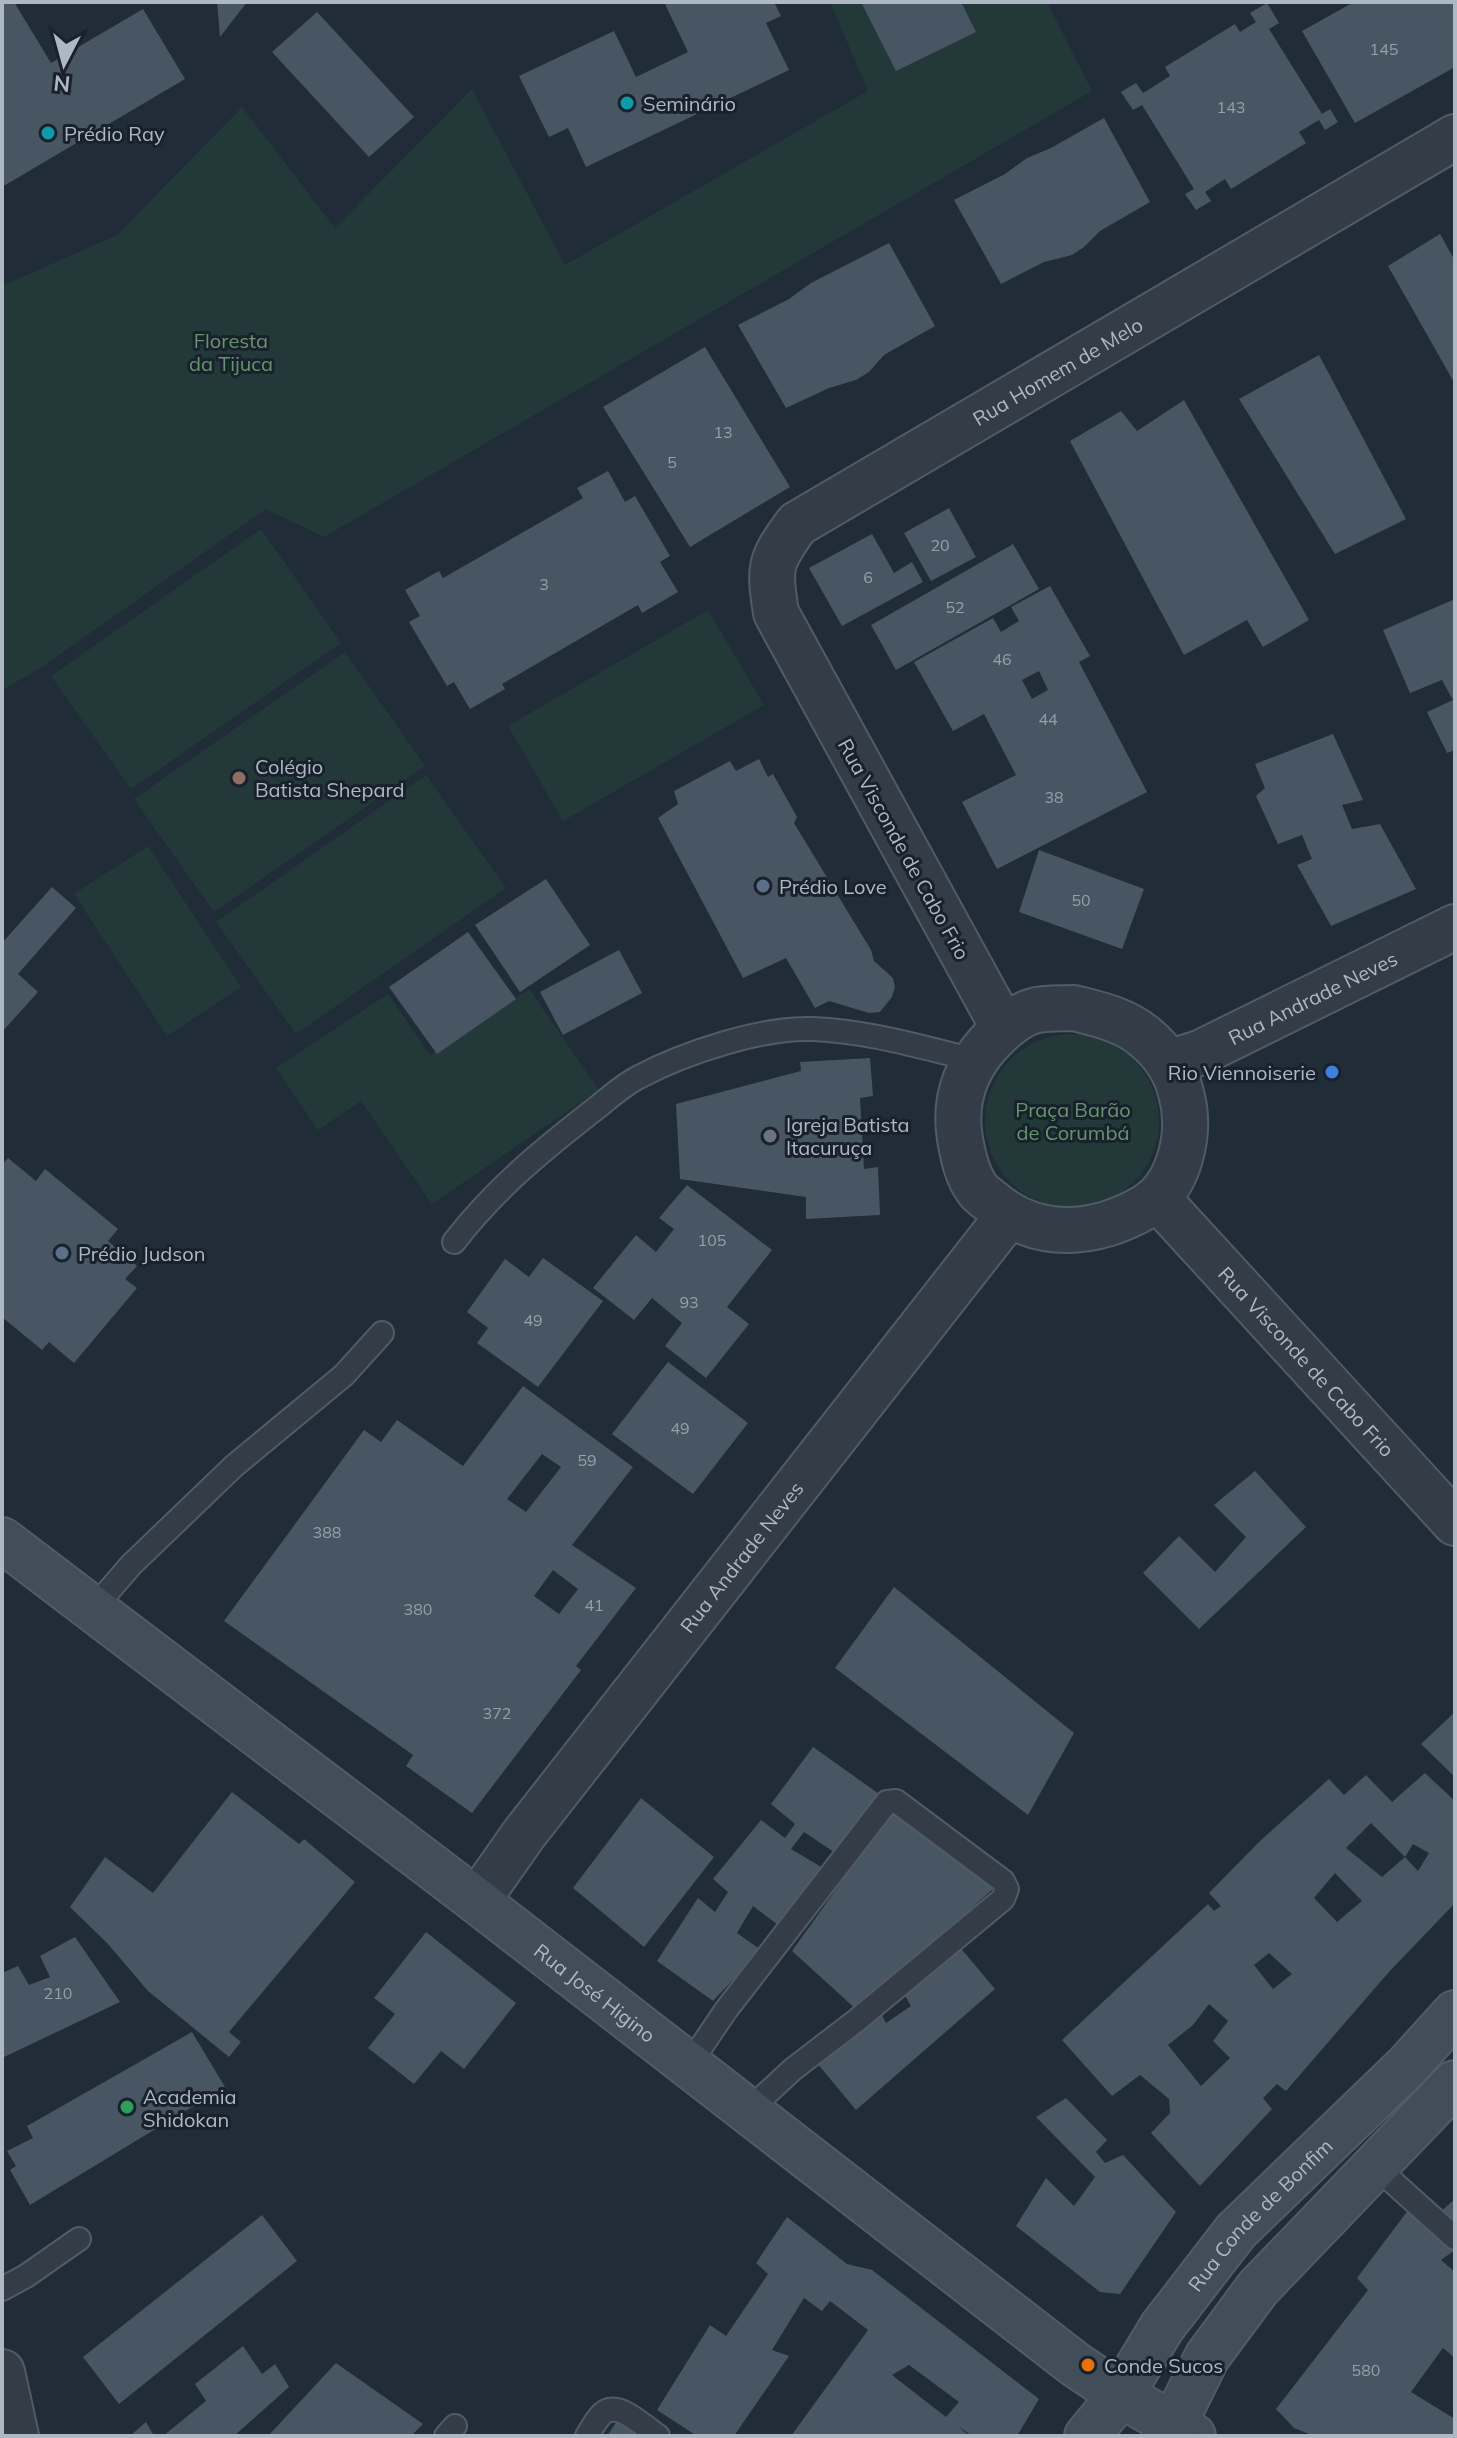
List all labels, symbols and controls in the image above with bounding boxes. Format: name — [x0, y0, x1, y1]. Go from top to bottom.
north arrow — [24, 24, 104, 104]
house number: 145 — [1370, 39, 1398, 59]
text: N — [52, 69, 72, 99]
place label: Seminário — [643, 91, 736, 116]
marker: Seminário — [618, 94, 636, 112]
house number: 143 — [1217, 97, 1245, 117]
place label: Prédio Ray — [64, 121, 165, 146]
marker: Prédio Ray — [39, 124, 57, 142]
street label: Rua Homem de Melo — [968, 311, 1147, 431]
park label: Floresta da Tijuca — [189, 328, 273, 376]
house number: 13 — [713, 422, 733, 442]
house number: 5 — [667, 452, 677, 472]
house number: 20 — [930, 535, 950, 555]
house number: 6 — [863, 567, 873, 587]
house number: 3 — [539, 574, 549, 594]
house number: 52 — [945, 597, 965, 617]
house number: 46 — [992, 649, 1012, 669]
house number: 44 — [1038, 709, 1058, 729]
street label: Rua Visconde de Cabo Frio — [833, 734, 975, 964]
place label: Colégio Batista Shepard — [255, 754, 405, 802]
marker: Colégio Batista Shepard — [230, 769, 248, 787]
house number: 38 — [1044, 787, 1064, 807]
place label: Prédio Love — [779, 874, 887, 899]
marker: Prédio Love — [754, 877, 772, 895]
house number: 50 — [1071, 890, 1091, 910]
street label: Rua Andrade Neves — [1224, 945, 1401, 1050]
place label: Rio Viennoiserie — [1168, 1060, 1316, 1085]
marker: Rio Viennoiserie — [1323, 1063, 1341, 1081]
park label: Praça Barão de Corumbá — [1015, 1097, 1131, 1145]
place label: Igreja Batista Itacuruça — [786, 1112, 909, 1160]
marker: Igreja Batista Itacuruça — [761, 1127, 779, 1145]
house number: 105 — [698, 1230, 726, 1250]
place label: Prédio Judson — [78, 1241, 205, 1266]
marker: Prédio Judson — [53, 1244, 71, 1262]
street label: Rua Visconde de Cabo Frio — [1213, 1261, 1400, 1461]
house number: 93 — [679, 1292, 699, 1312]
house number: 49 — [523, 1310, 543, 1330]
house number: 49 — [670, 1418, 690, 1438]
house number: 59 — [577, 1450, 597, 1470]
street label: Rua Andrade Neves — [674, 1476, 808, 1637]
house number: 388 — [313, 1522, 341, 1542]
house number: 41 — [584, 1595, 604, 1615]
house number: 380 — [404, 1599, 432, 1619]
house number: 372 — [483, 1703, 511, 1723]
street label: Rua José Higino — [529, 1938, 661, 2047]
house number: 210 — [44, 1983, 72, 2003]
place label: Academia Shidokan — [143, 2084, 237, 2132]
marker: Academia Shidokan — [118, 2098, 136, 2116]
street label: Rua Conde de Bonfim — [1182, 2133, 1337, 2296]
place label: Conde Sucos — [1104, 2353, 1223, 2378]
marker: Conde Sucos — [1079, 2356, 1097, 2374]
house number: 580 — [1352, 2360, 1380, 2380]

